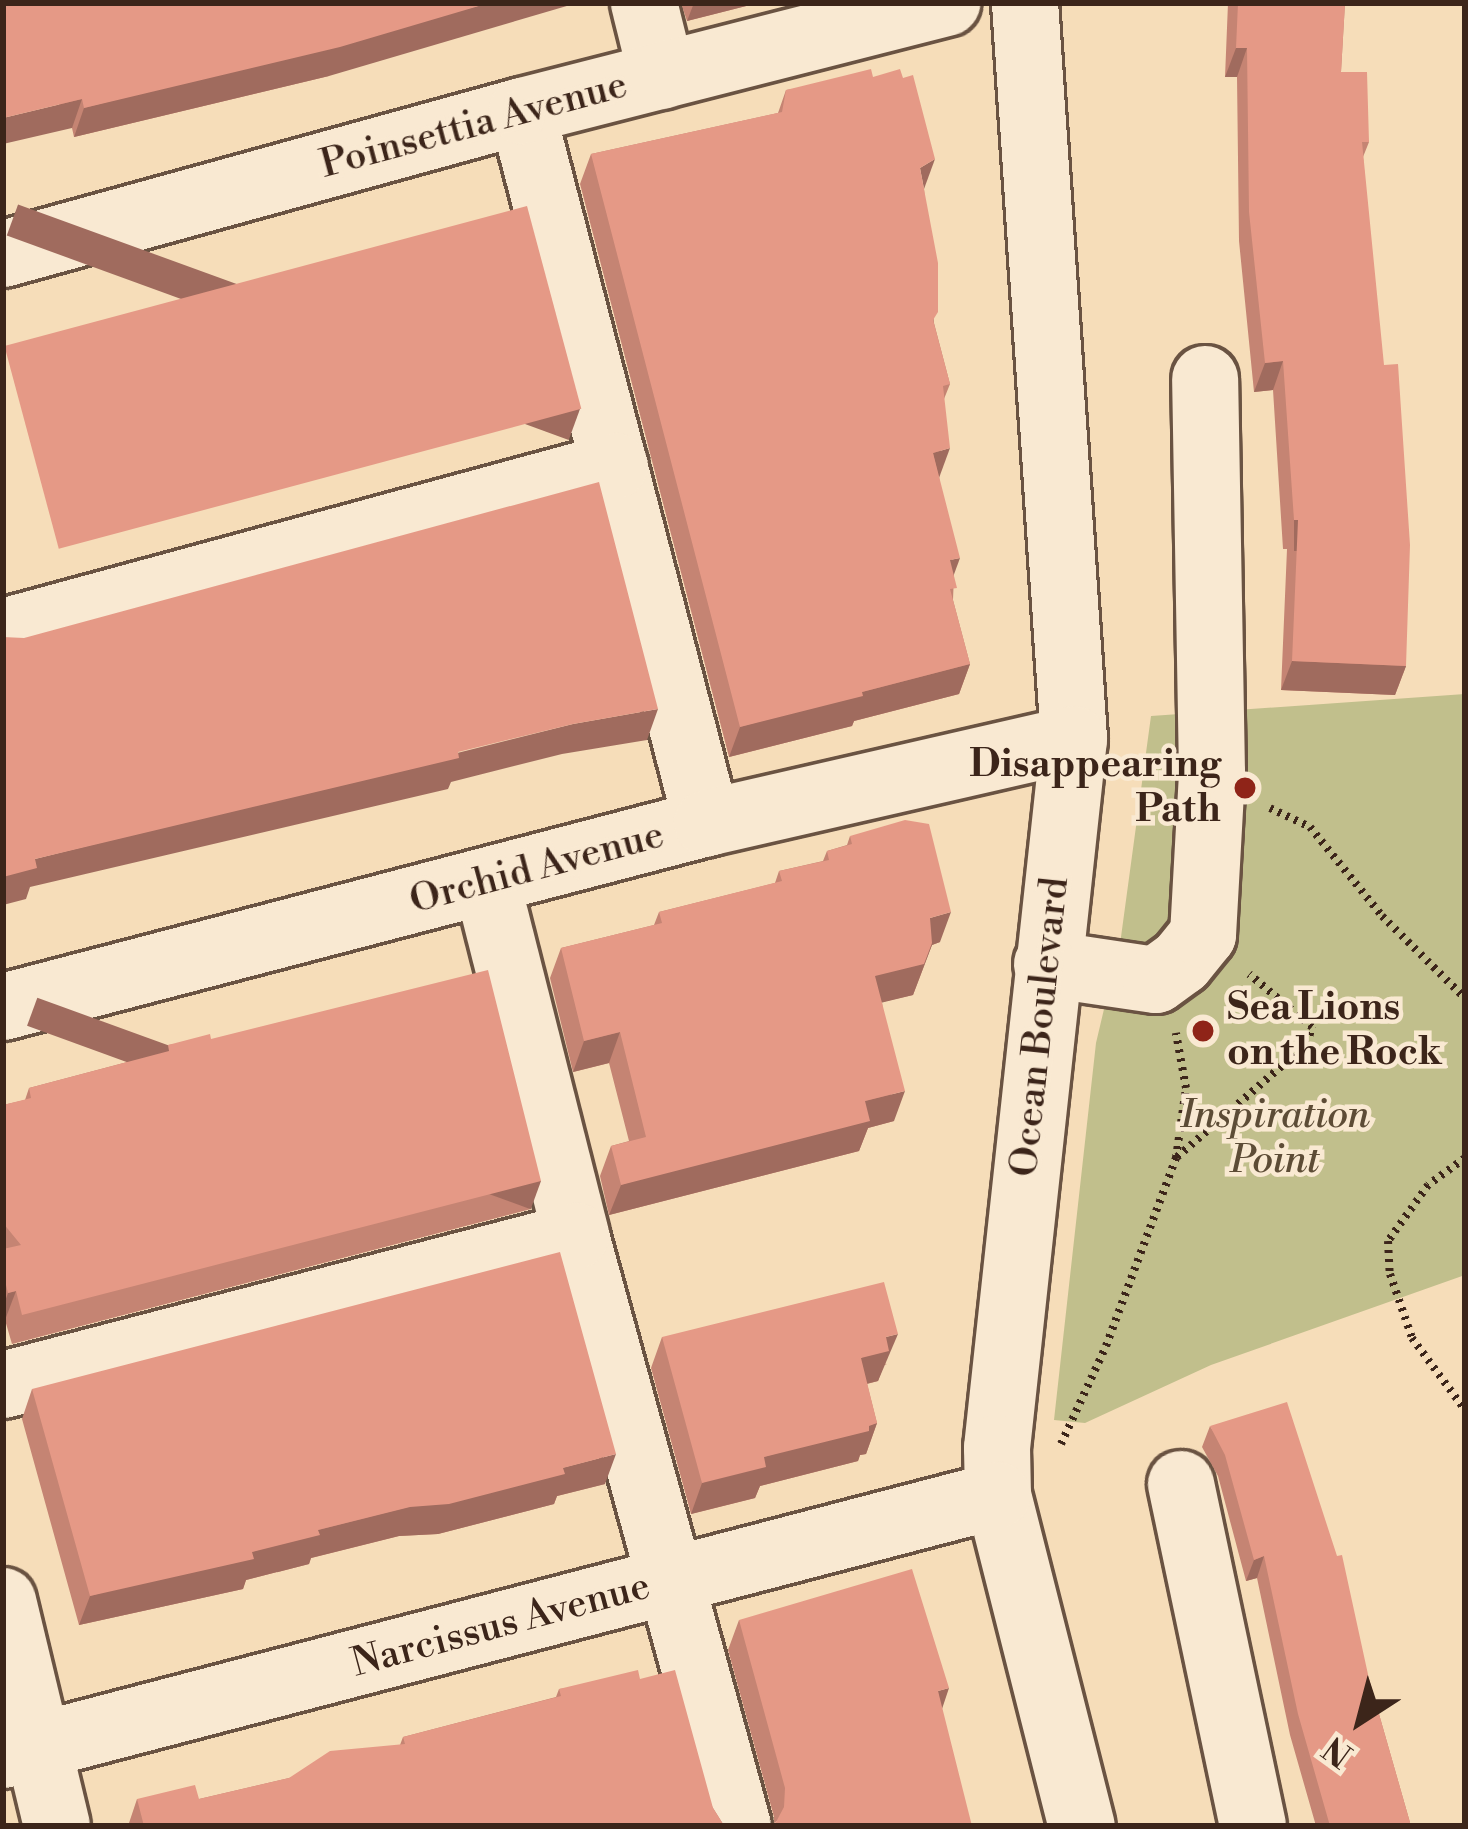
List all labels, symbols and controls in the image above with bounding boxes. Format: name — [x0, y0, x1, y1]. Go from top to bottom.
street label: Poinsettia Avenue — [316, 63, 632, 189]
place label: Disappearing Path — [969, 743, 1221, 834]
marker: Disappearing Path — [1232, 775, 1258, 801]
street label: Orchid Avenue — [405, 813, 669, 925]
street label: Ocean Boulevard — [1002, 875, 1080, 1179]
place label: Sea Lions on the Rock — [1227, 986, 1442, 1077]
marker: Sea Lions on the Rock — [1190, 1018, 1216, 1044]
park label: Inspiration Point — [1180, 1094, 1370, 1185]
street label: Narcissus Avenue — [347, 1564, 655, 1688]
north arrow — [1300, 1661, 1420, 1781]
text: N — [1316, 1726, 1361, 1775]

